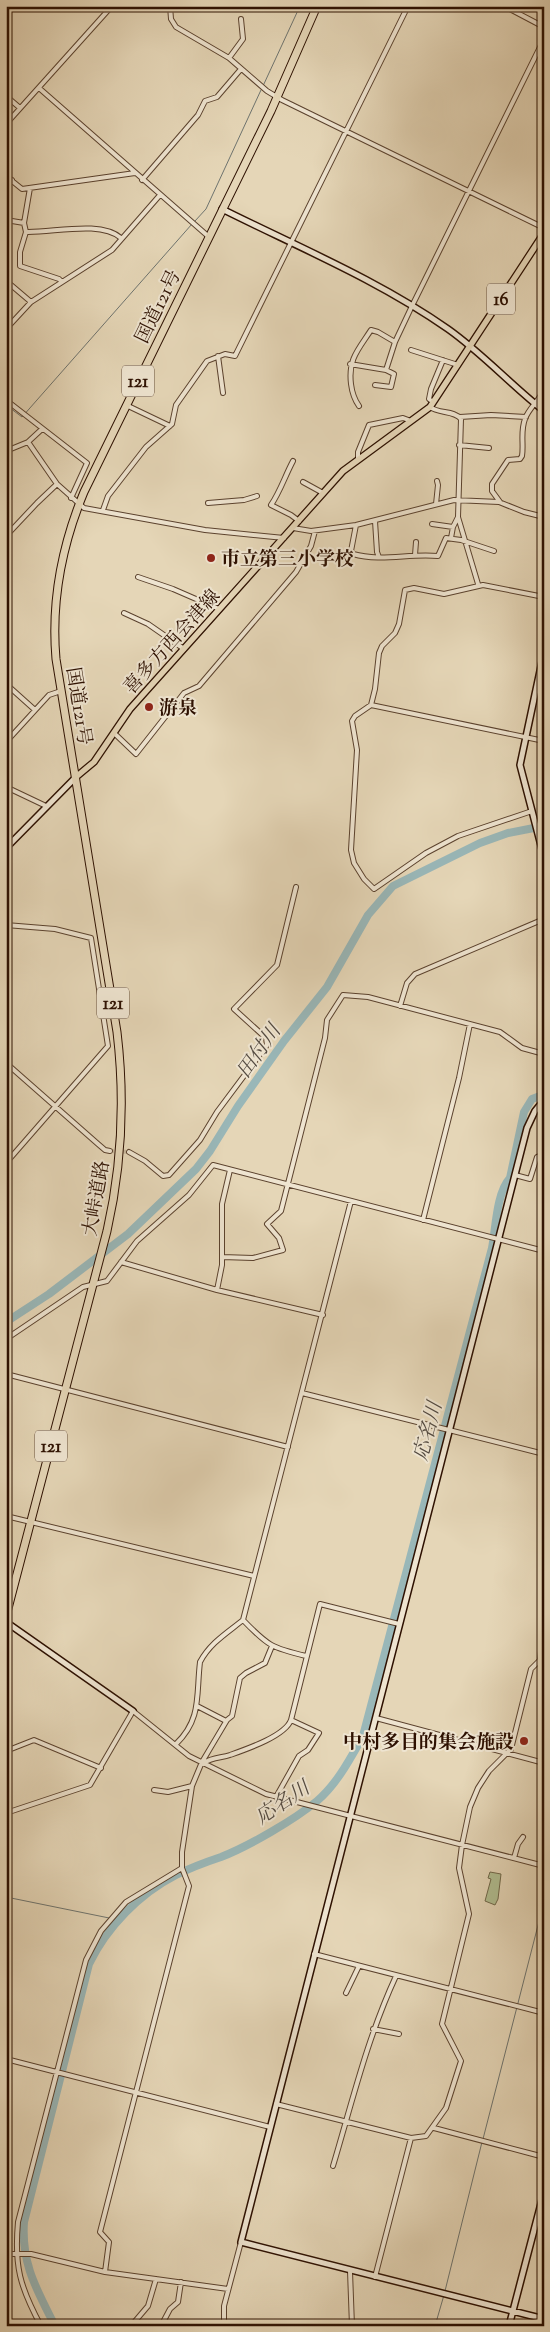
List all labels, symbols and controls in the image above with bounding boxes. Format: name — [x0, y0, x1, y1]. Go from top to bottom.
street label: 国道121号 — [130, 266, 189, 348]
road number: 16 — [487, 284, 515, 314]
road number: 121 — [122, 366, 154, 396]
place label: 市立第三小学校 — [221, 547, 354, 574]
marker: 市立第三小学校 — [205, 552, 217, 564]
street label: 喜多方西会津線 — [118, 584, 227, 701]
street label: 国道121号 — [58, 665, 97, 747]
place label: 游泉 — [159, 696, 197, 723]
marker: 游泉 — [143, 701, 155, 713]
road number: 121 — [97, 988, 129, 1018]
water label: 田付川 — [231, 1018, 290, 1085]
street label: 大峠道路 — [78, 1159, 117, 1238]
water label: 応名川 — [408, 1397, 452, 1464]
road number: 121 — [35, 1430, 67, 1462]
place label: 中村多目的集会施設 — [343, 1730, 514, 1757]
marker: 中村多目的集会施設 — [518, 1735, 530, 1747]
water label: 応名川 — [250, 1774, 318, 1833]

